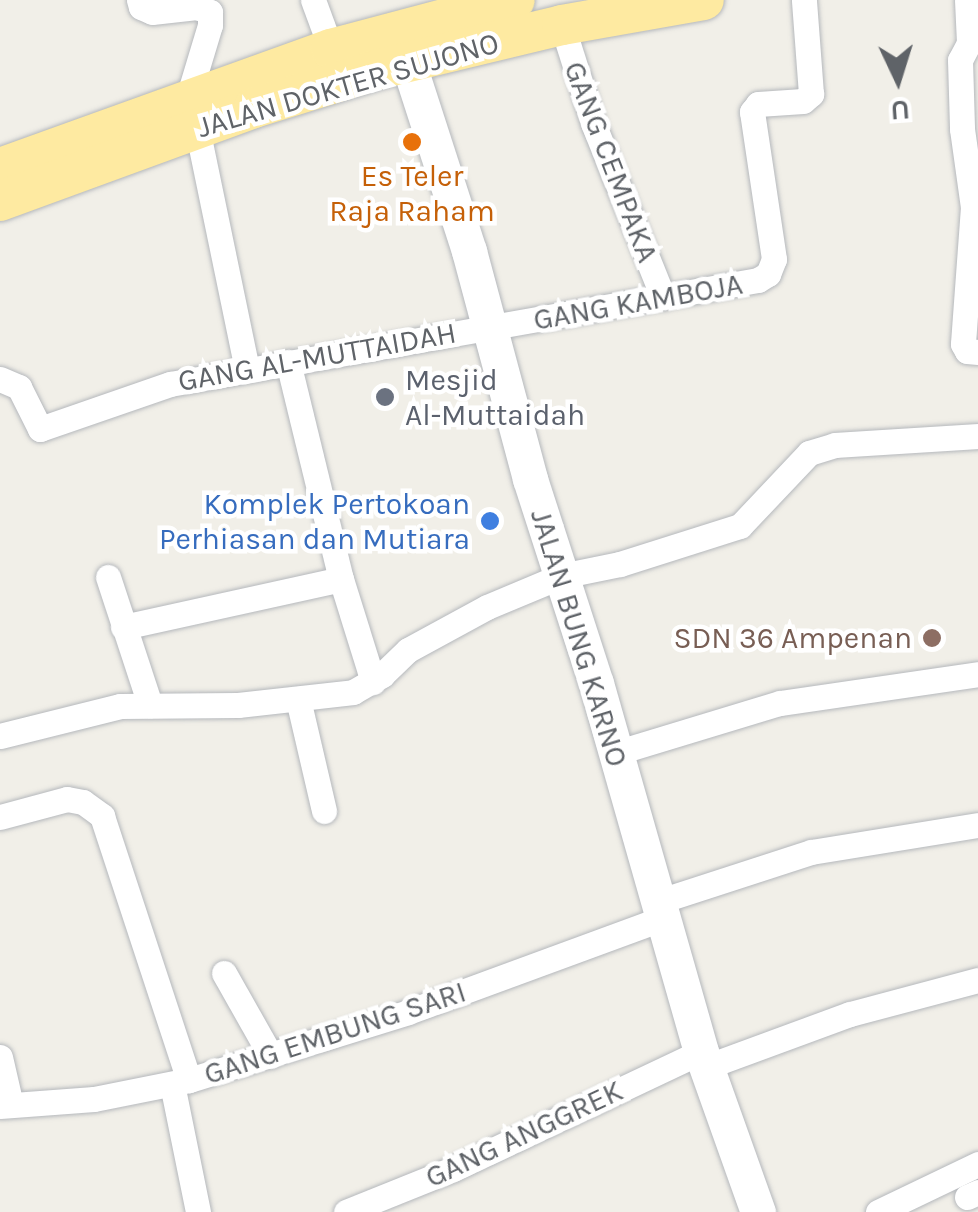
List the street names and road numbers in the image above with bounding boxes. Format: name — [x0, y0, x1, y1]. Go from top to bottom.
street label: JALAN DOKTER SUJONO — [193, 25, 503, 145]
street label: GANG CEMPAKA — [556, 56, 666, 268]
street label: GANG KAMBOJA — [531, 266, 745, 338]
street label: GANG AL-MUTTAIDAH — [175, 315, 459, 399]
street label: JALAN BUNG KARNO — [523, 505, 635, 771]
street label: GANG EMBUNG SARI — [200, 974, 470, 1092]
street label: GANG ANGGREK — [420, 1073, 628, 1195]

